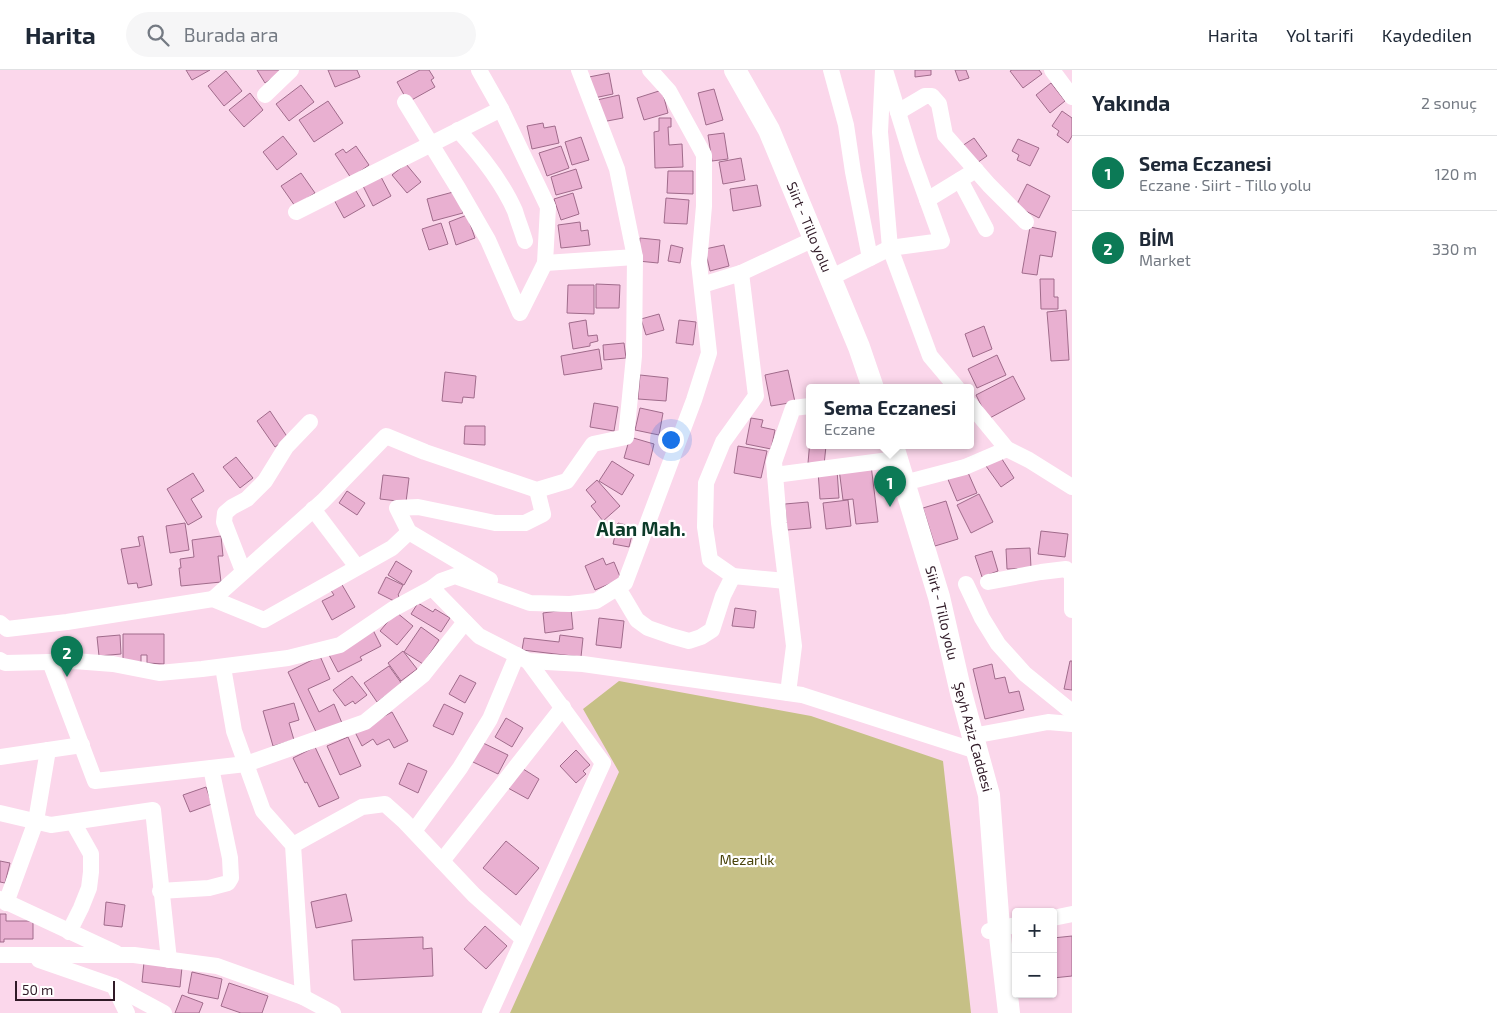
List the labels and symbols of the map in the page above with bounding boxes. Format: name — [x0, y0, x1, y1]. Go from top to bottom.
street label: Siirt - Tillo yolu — [783, 179, 836, 275]
your location — [658, 427, 684, 453]
pin: 1 — [874, 466, 906, 507]
district label: Alan Mah. — [596, 517, 686, 540]
street label: Siirt - Tillo yolu — [922, 564, 962, 661]
pin: 2 — [51, 636, 83, 677]
street label: Şeyh Aziz Caddesi — [950, 680, 997, 794]
park label: Mezarlık — [719, 851, 775, 868]
scale bar — [15, 978, 115, 1001]

